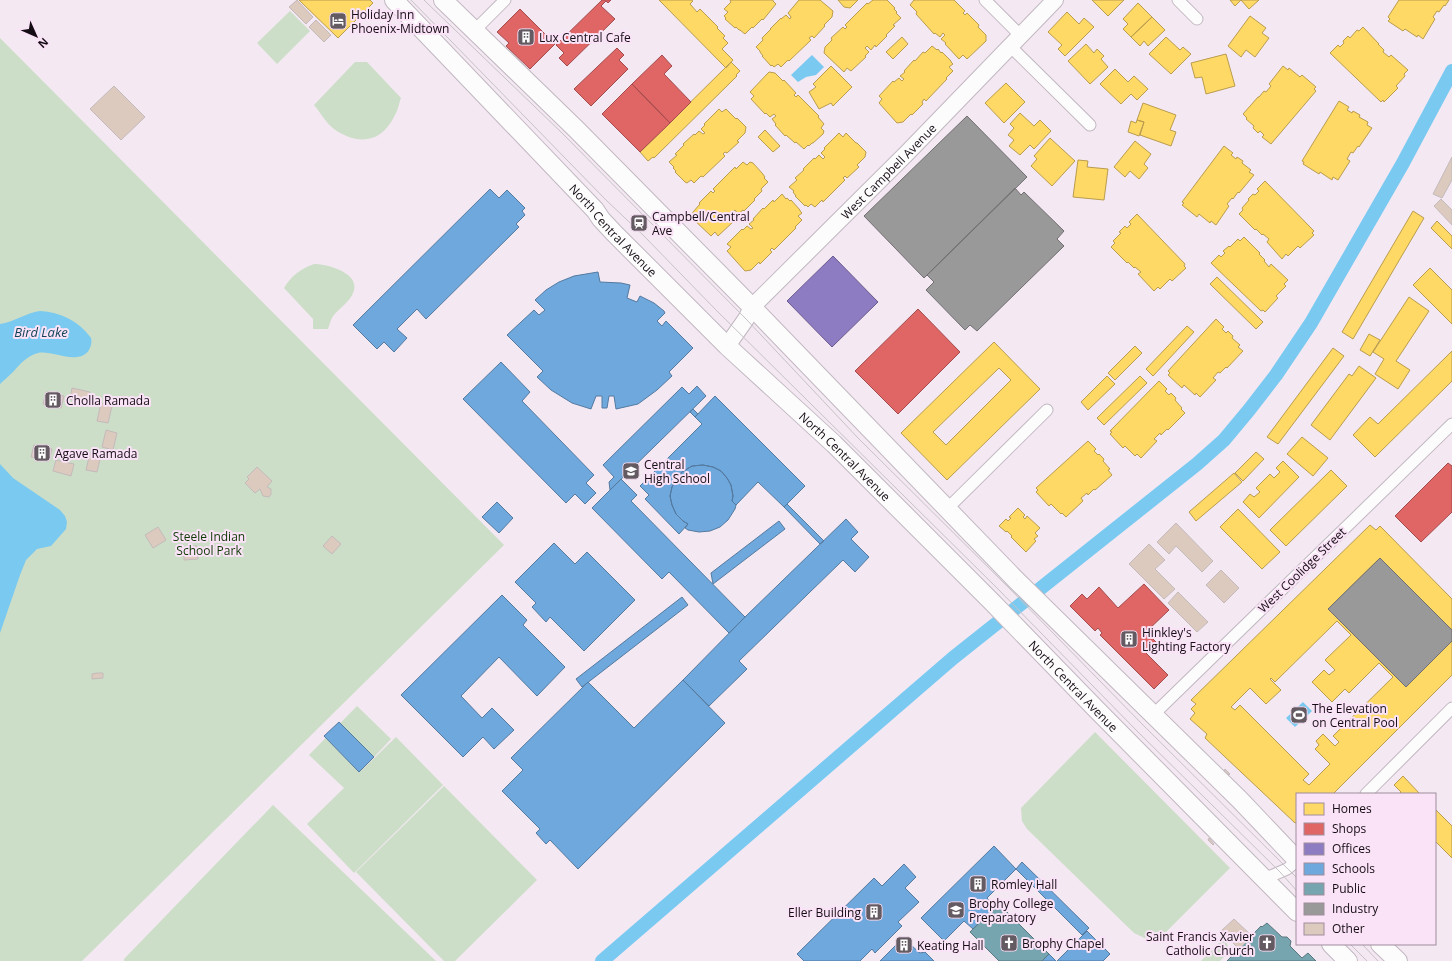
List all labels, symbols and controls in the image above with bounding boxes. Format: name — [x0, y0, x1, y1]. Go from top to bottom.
place label: Holiday Inn Phoenix-Midtown — [351, 6, 449, 37]
hotel icon: Holiday Inn Phoenix-Midtown — [328, 11, 348, 31]
north arrow — [16, 16, 56, 56]
building icon: Lux Central Cafe — [516, 27, 536, 47]
place label: Lux Central Cafe — [539, 29, 631, 46]
text: N — [35, 35, 52, 52]
street label: West Campbell Avenue — [837, 119, 940, 223]
street label: North Central Avenue — [566, 180, 661, 280]
place label: Campbell/Central Ave — [652, 208, 750, 239]
station icon: Campbell/Central Ave — [629, 213, 649, 233]
water label: Bird Lake — [14, 323, 68, 341]
building icon: Cholla Ramada — [43, 390, 63, 410]
place label: Cholla Ramada — [66, 392, 150, 409]
street label: North Central Avenue — [796, 408, 895, 505]
building icon: Agave Ramada — [32, 443, 52, 463]
place label: Agave Ramada — [55, 445, 137, 462]
place label: Central High School — [644, 456, 710, 487]
school or university icon: Central High School — [621, 461, 641, 481]
street label: West Coolidge Street — [1254, 524, 1350, 616]
park label: Steele Indian School Park — [173, 528, 245, 559]
place label: Hinkley's Lighting Factory — [1142, 624, 1231, 655]
building icon: Hinkley's Lighting Factory — [1119, 629, 1139, 649]
street label: North Central Avenue — [1025, 636, 1122, 735]
place label: The Elevation on Central Pool — [1312, 700, 1398, 731]
sports icon: The Elevation on Central Pool — [1289, 705, 1309, 725]
legend — [1296, 793, 1436, 945]
text: Homes — [1332, 800, 1372, 817]
text: Shops — [1332, 820, 1367, 837]
text: Offices — [1332, 840, 1371, 857]
text: Schools — [1332, 860, 1375, 877]
building icon: Romley Hall — [968, 874, 988, 894]
place label: Romley Hall — [991, 876, 1057, 893]
text: Public — [1332, 880, 1366, 897]
place label: Brophy College Preparatory — [969, 895, 1054, 926]
school or university icon: Brophy College Preparatory — [946, 900, 966, 920]
text: Industry — [1332, 900, 1379, 917]
building icon: Eller Building — [864, 902, 884, 922]
place label: Eller Building — [788, 904, 861, 921]
text: Other — [1332, 920, 1365, 937]
place label: Saint Francis Xavier Catholic Church — [1146, 928, 1254, 959]
church icon: Brophy Chapel — [999, 933, 1019, 953]
church icon: Saint Francis Xavier Catholic Church — [1257, 933, 1277, 953]
building icon: Keating Hall — [894, 935, 914, 955]
place label: Brophy Chapel — [1022, 935, 1104, 952]
place label: Keating Hall — [917, 937, 984, 954]

